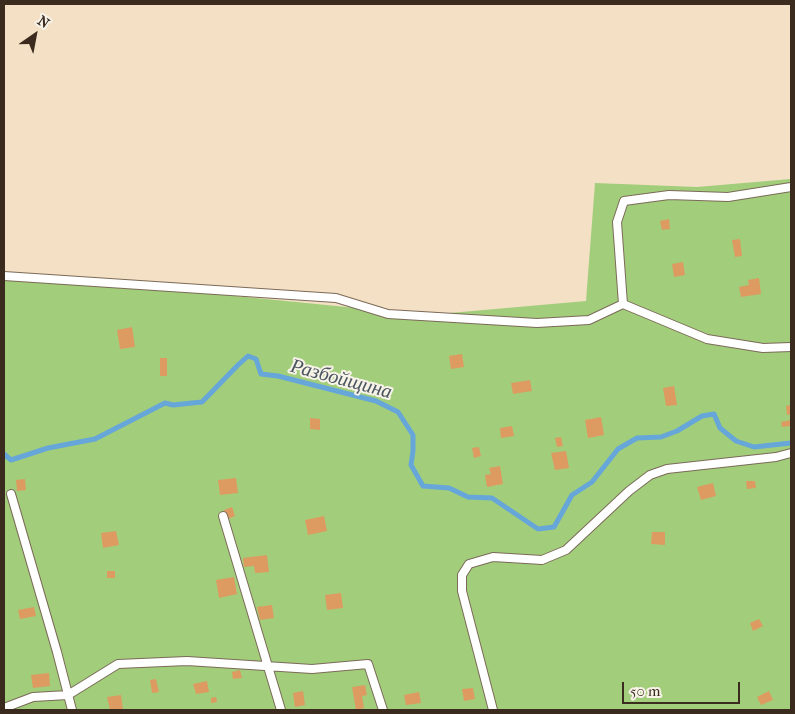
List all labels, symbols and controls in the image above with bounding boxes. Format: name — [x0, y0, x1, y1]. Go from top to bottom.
north arrow — [10, 10, 60, 60]
text: N — [34, 12, 53, 32]
water label: Разбойщина — [288, 355, 394, 405]
scale bar — [625, 672, 742, 704]
text: 50 m — [630, 682, 660, 700]

